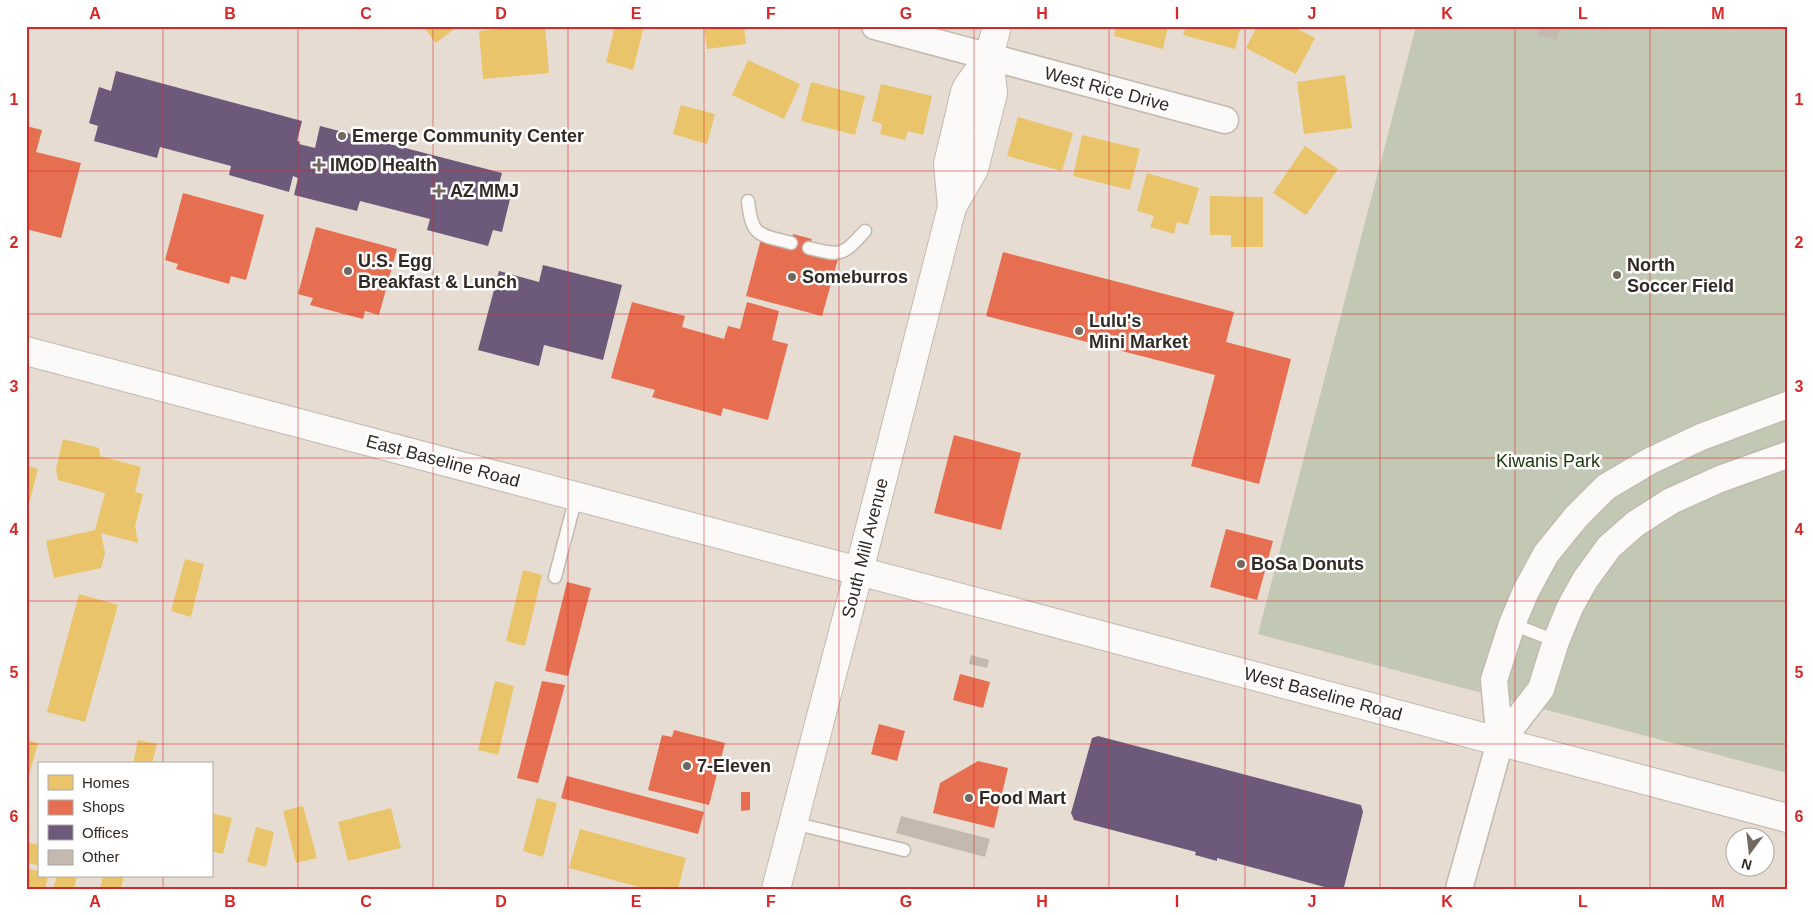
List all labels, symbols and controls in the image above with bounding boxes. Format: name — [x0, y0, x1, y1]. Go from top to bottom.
text: A — [89, 5, 101, 22]
text: B — [224, 5, 236, 22]
text: C — [360, 5, 372, 22]
text: D — [495, 5, 507, 22]
text: E — [631, 5, 642, 22]
text: F — [766, 5, 776, 22]
text: G — [900, 5, 912, 22]
text: H — [1036, 5, 1048, 22]
text: I — [1175, 5, 1179, 22]
text: J — [1308, 5, 1316, 22]
text: K — [1441, 5, 1453, 22]
text: L — [1578, 5, 1588, 22]
text: M — [1711, 5, 1725, 22]
street label: West Rice Drive — [1042, 63, 1172, 115]
text: 1 — [10, 91, 19, 108]
text: 1 — [1795, 91, 1804, 108]
place label: Emerge Community Center — [352, 126, 584, 146]
marker: Emerge Community Center — [336, 130, 348, 142]
place label: IMOD Health — [330, 155, 437, 175]
marker: IMOD Health — [312, 158, 326, 172]
place label: AZ MMJ — [450, 181, 519, 201]
marker: AZ MMJ — [432, 184, 446, 198]
text: 2 — [10, 234, 19, 251]
text: 2 — [1795, 234, 1804, 251]
place label: U.S. Egg Breakfast & Lunch — [358, 251, 517, 292]
place label: North Soccer Field — [1627, 255, 1734, 296]
marker: U.S. Egg Breakfast & Lunch — [342, 265, 354, 277]
place label: Someburros — [802, 267, 908, 287]
marker: North Soccer Field — [1611, 269, 1623, 281]
marker: Someburros — [786, 271, 798, 283]
place label: Lulu's Mini Market — [1089, 311, 1188, 352]
marker: Lulu's Mini Market — [1073, 325, 1085, 337]
text: 3 — [10, 378, 19, 395]
text: 3 — [1795, 378, 1804, 395]
street label: East Baseline Road — [364, 431, 522, 491]
park label: Kiwanis Park — [1496, 451, 1601, 471]
street label: South Mill Avenue — [838, 476, 892, 620]
text: 4 — [10, 521, 19, 538]
text: 4 — [1795, 521, 1804, 538]
place label: BoSa Donuts — [1251, 554, 1364, 574]
marker: BoSa Donuts — [1235, 558, 1247, 570]
street label: West Baseline Road — [1242, 663, 1404, 725]
text: 5 — [10, 664, 19, 681]
text: 5 — [1795, 664, 1804, 681]
place label: 7-Eleven — [697, 756, 771, 776]
marker: 7-Eleven — [681, 760, 693, 772]
legend — [38, 762, 212, 878]
text: Homes — [82, 774, 130, 791]
place label: Food Mart — [979, 788, 1066, 808]
marker: Food Mart — [963, 792, 975, 804]
text: Shops — [82, 798, 125, 815]
text: 6 — [10, 808, 19, 825]
text: 6 — [1795, 808, 1804, 825]
text: Offices — [82, 824, 128, 841]
north arrow — [1726, 828, 1776, 878]
text: Other — [82, 848, 120, 865]
text: N — [1740, 856, 1754, 874]
text: A — [89, 893, 101, 910]
text: B — [224, 893, 236, 910]
text: C — [360, 893, 372, 910]
text: D — [495, 893, 507, 910]
text: E — [631, 893, 642, 910]
text: F — [766, 893, 776, 910]
text: G — [900, 893, 912, 910]
text: H — [1036, 893, 1048, 910]
text: I — [1175, 893, 1179, 910]
text: J — [1308, 893, 1316, 910]
text: K — [1441, 893, 1453, 910]
text: L — [1578, 893, 1588, 910]
text: M — [1711, 893, 1725, 910]

